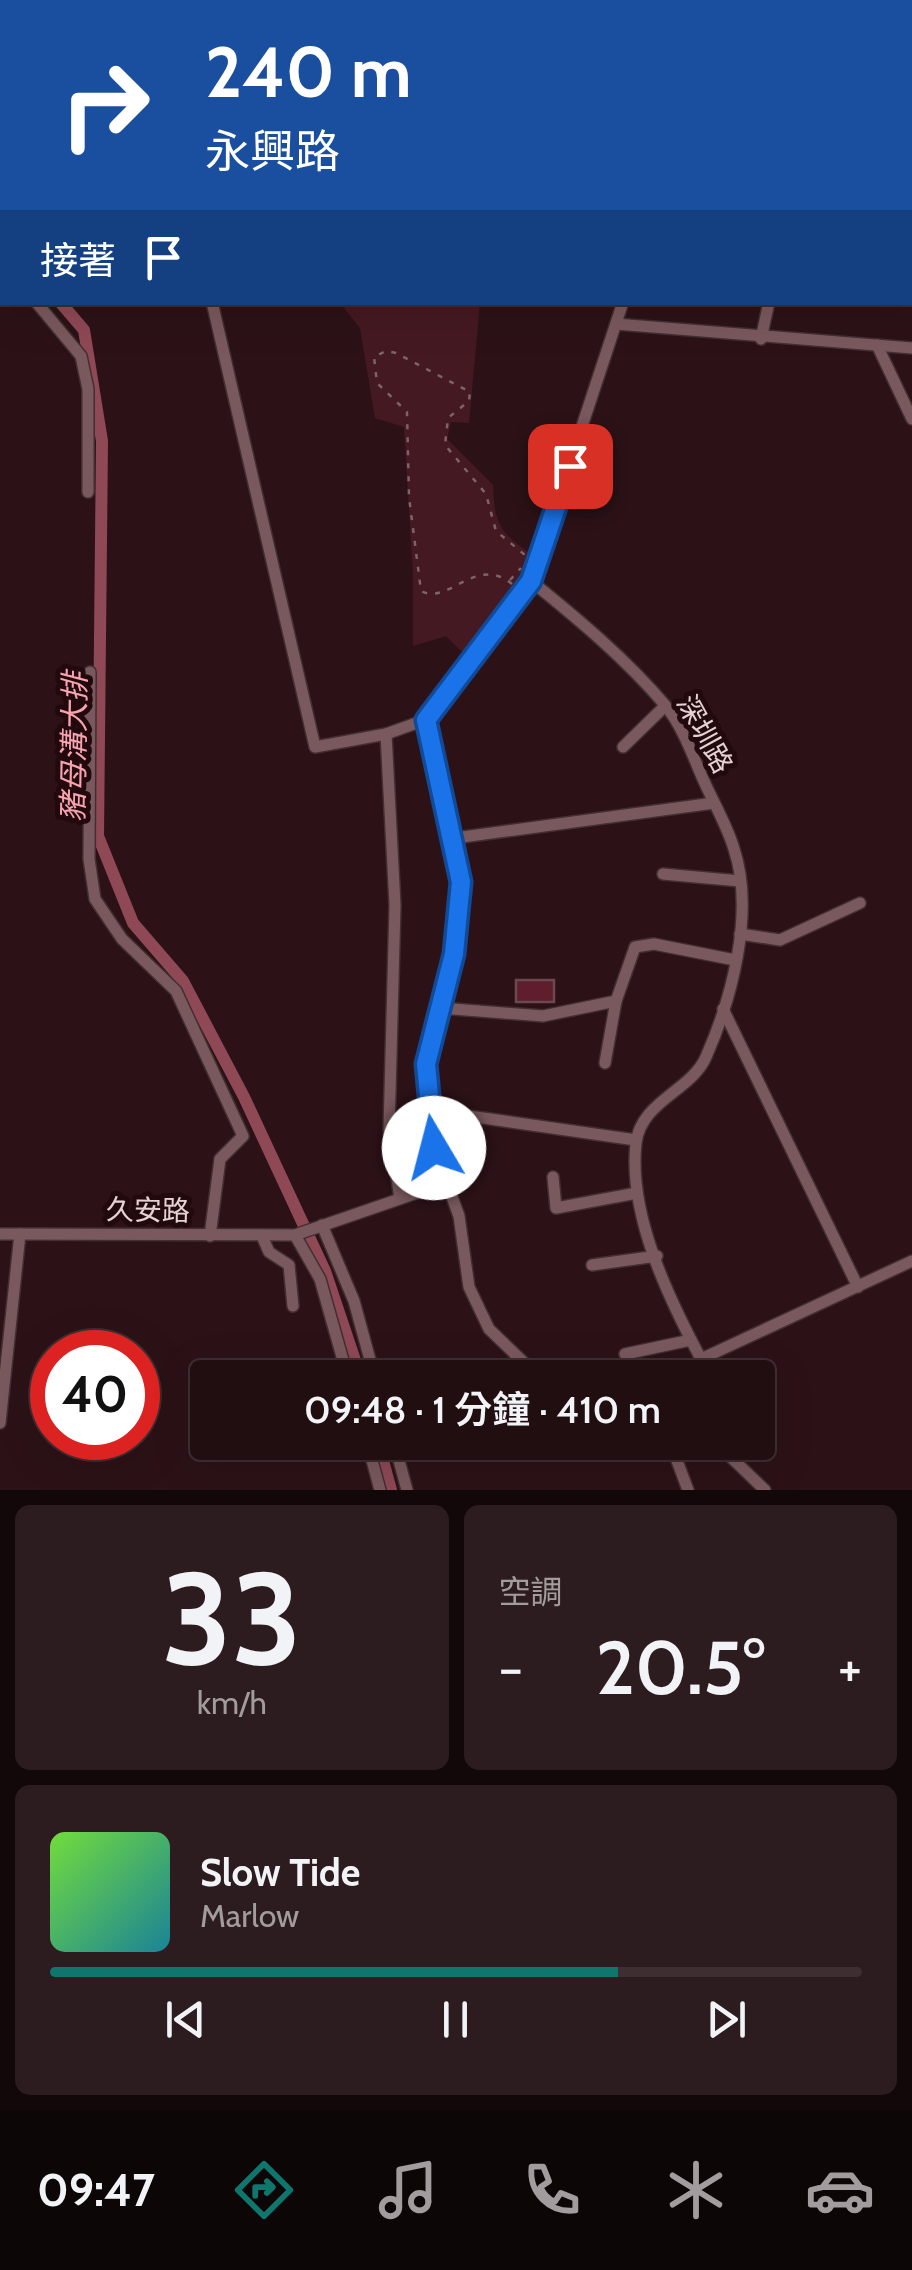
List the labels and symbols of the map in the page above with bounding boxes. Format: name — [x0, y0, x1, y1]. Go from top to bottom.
pin — [528, 424, 613, 509]
water label: 豬母溝大排 — [54, 668, 94, 822]
street label: 深圳路 — [670, 689, 740, 779]
position arrow — [382, 1096, 486, 1200]
street label: 久安路 — [106, 1192, 190, 1228]
speed limit sign: 40 — [30, 1330, 160, 1460]

